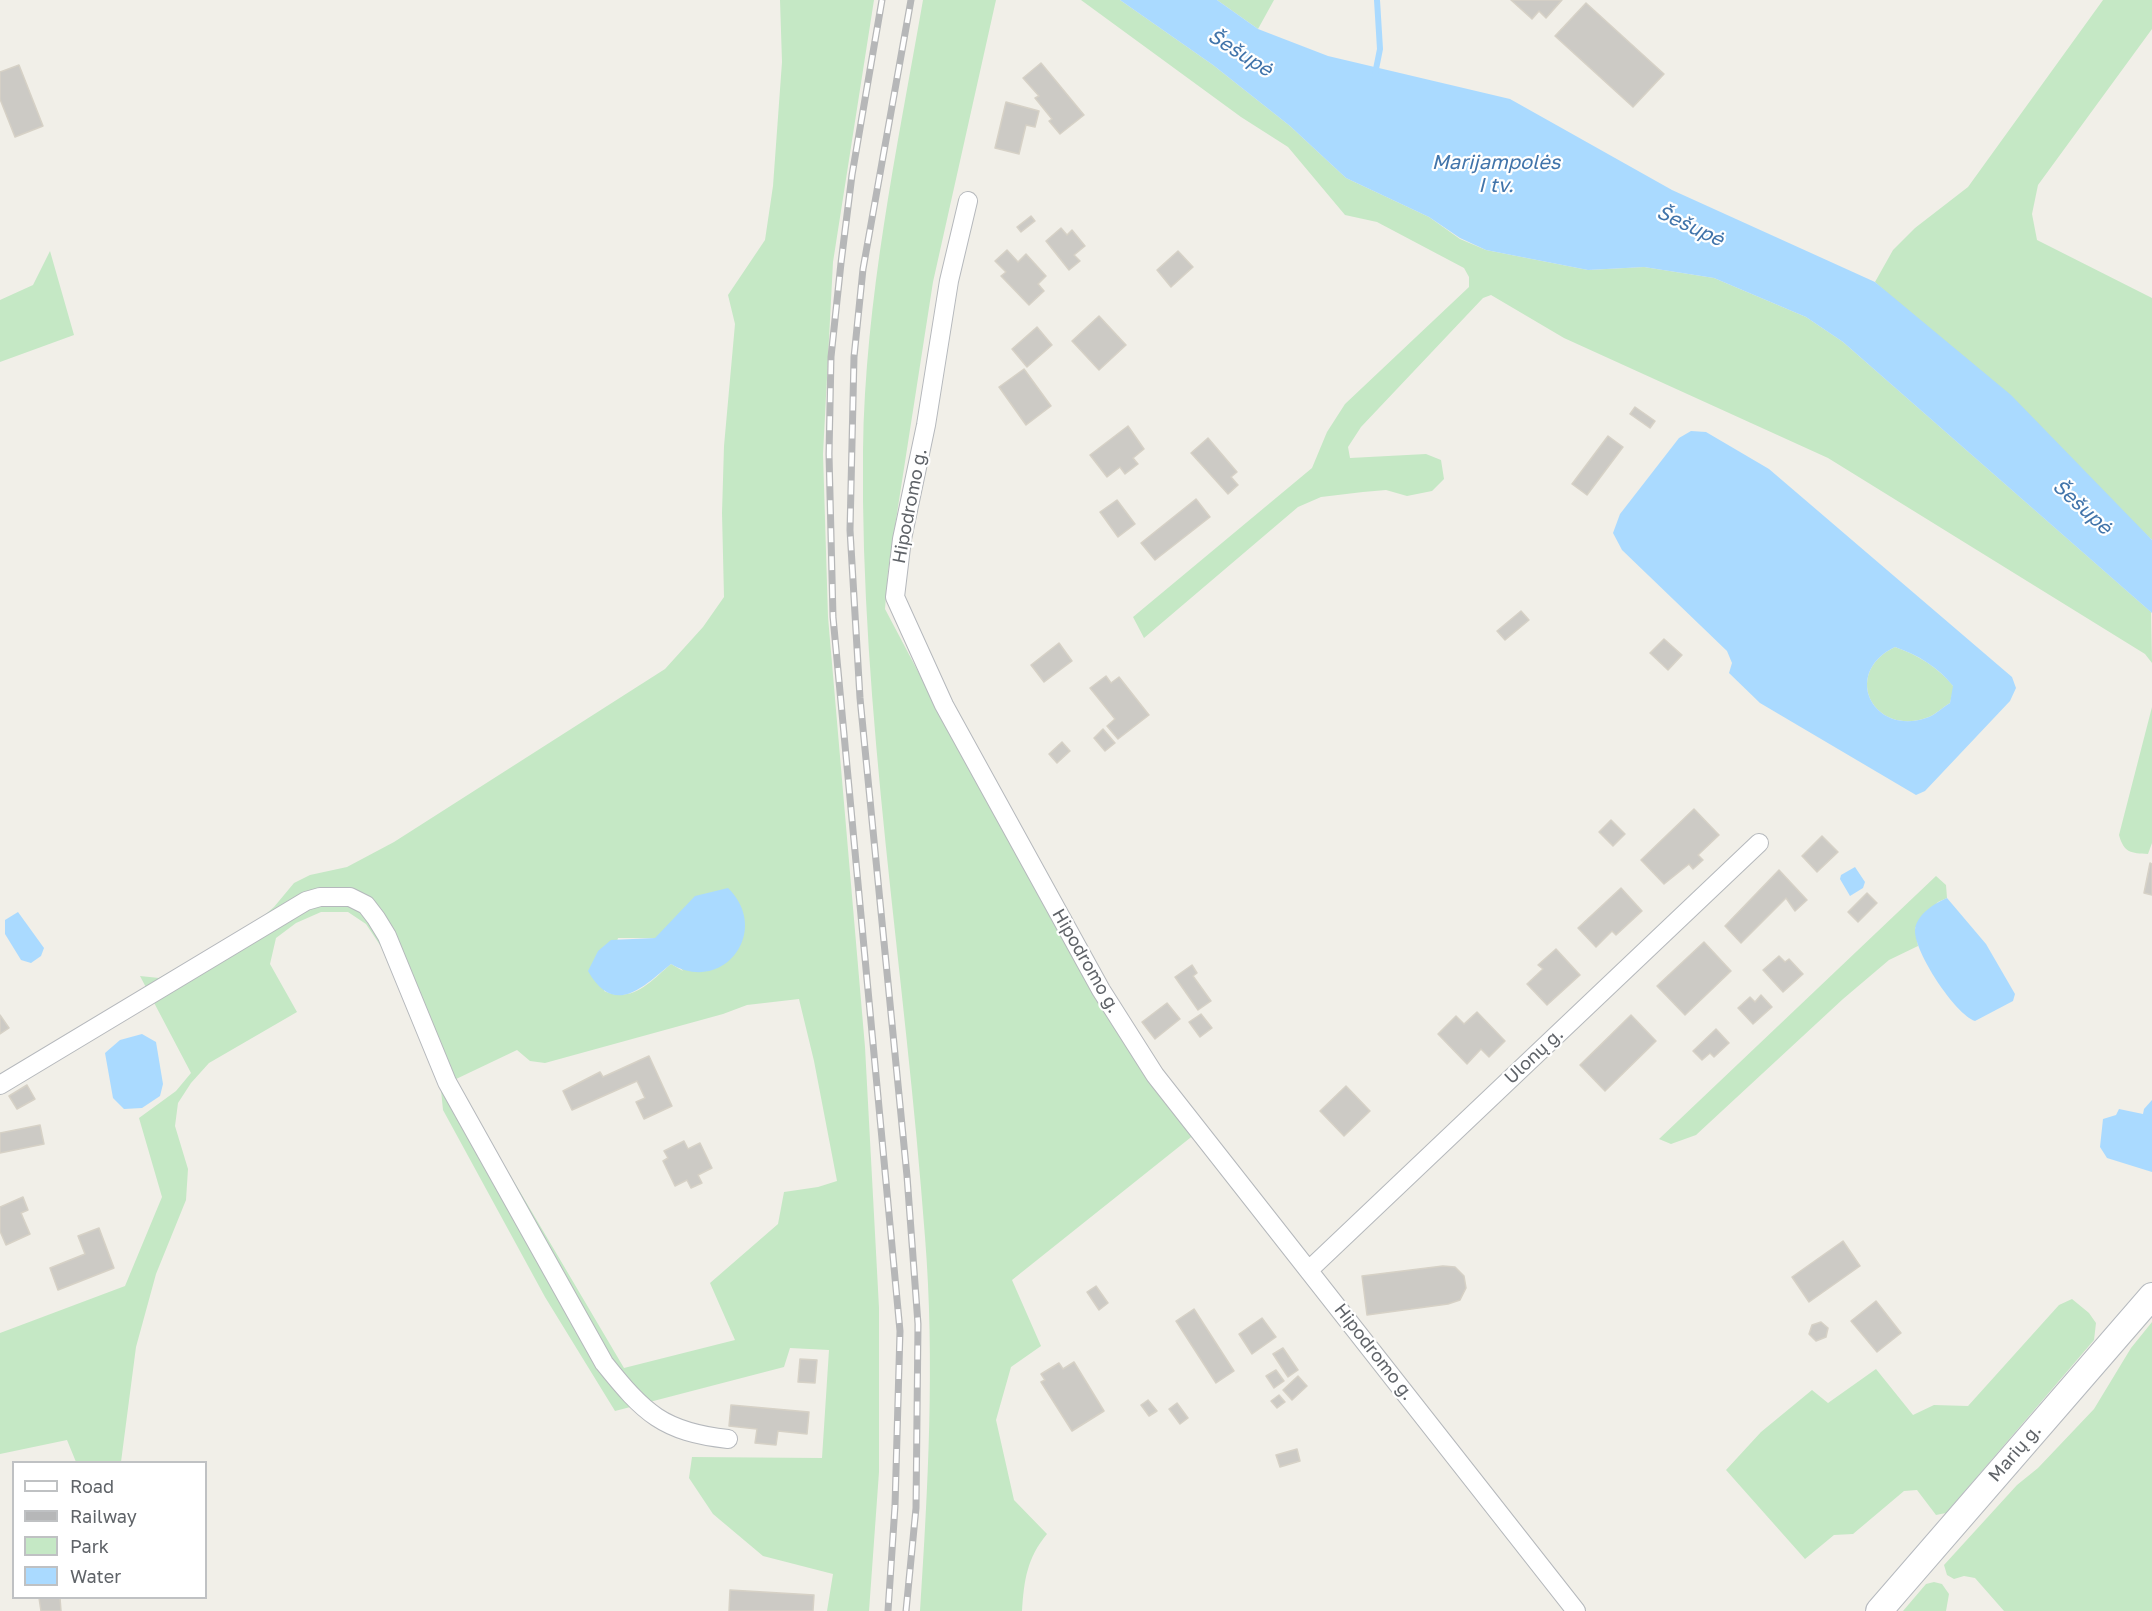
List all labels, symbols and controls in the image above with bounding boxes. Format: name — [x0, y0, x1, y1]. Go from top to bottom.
water label: Šešupė — [1204, 24, 1276, 82]
water label: Marijampolės I tv. — [1432, 151, 1560, 198]
water label: Šešupė — [1653, 200, 1727, 252]
street label: Hipodromo g. — [888, 447, 932, 565]
water label: Šešupė — [2048, 474, 2116, 540]
street label: Hipodromo g. — [1047, 905, 1125, 1017]
street label: Ulonų g. — [1500, 1023, 1568, 1089]
street label: Hipodromo g. — [1330, 1299, 1418, 1405]
street label: Marių g. — [1984, 1420, 2046, 1486]
legend — [12, 1461, 207, 1599]
text: Road — [70, 1475, 114, 1497]
text: Railway — [70, 1505, 137, 1527]
text: Park — [70, 1535, 109, 1557]
text: Water — [70, 1565, 121, 1587]

